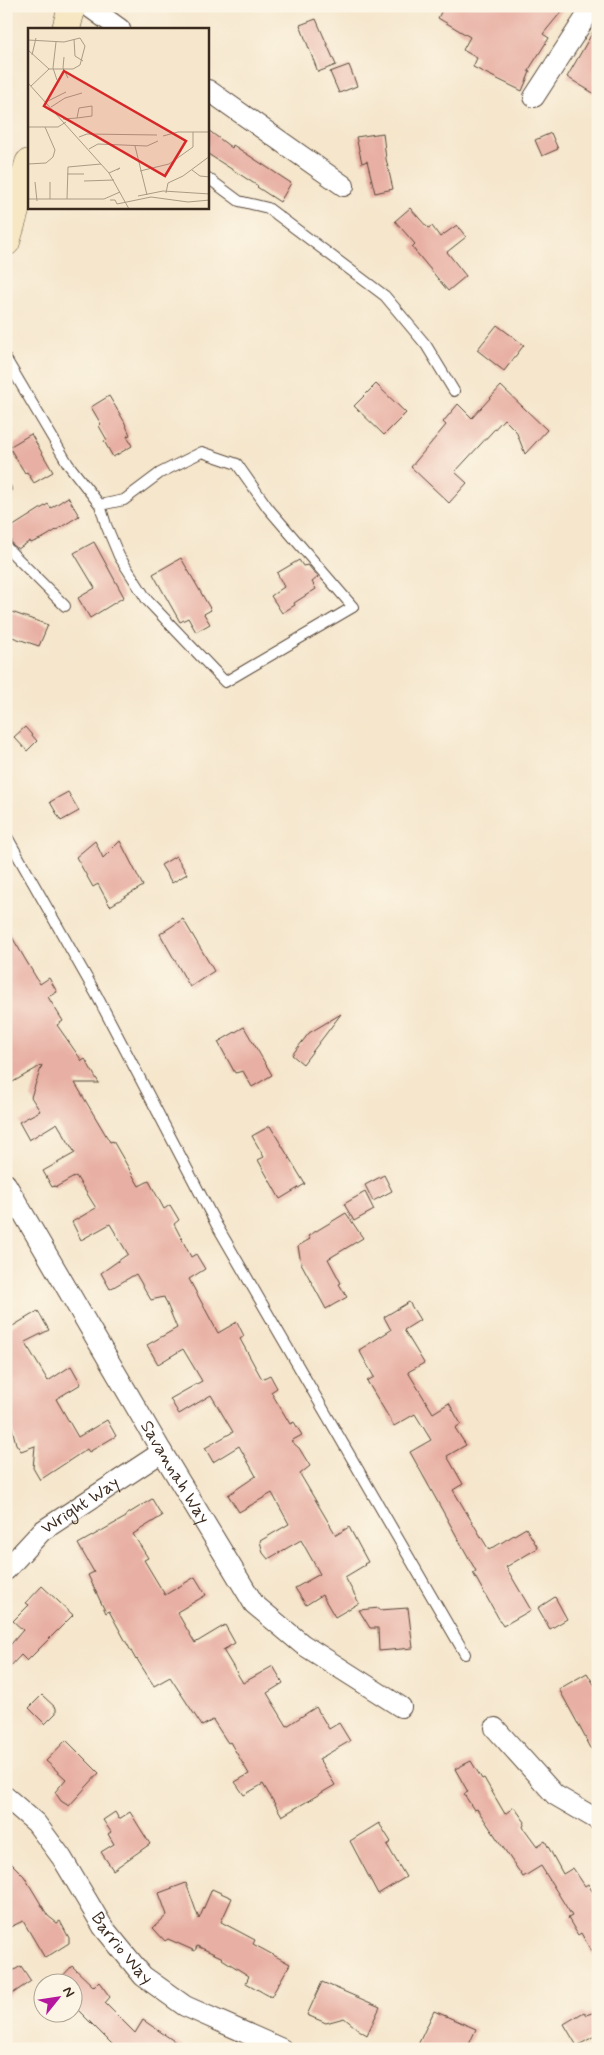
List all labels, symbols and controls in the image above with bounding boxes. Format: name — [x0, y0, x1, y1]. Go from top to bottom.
inset map — [28, 28, 209, 209]
street label: Savannah Way — [134, 1416, 215, 1529]
street label: Wright Way — [36, 1471, 124, 1540]
street label: Barrio Way — [85, 1908, 157, 1991]
north arrow — [32, 1972, 82, 2022]
text: N — [58, 1983, 79, 2001]

